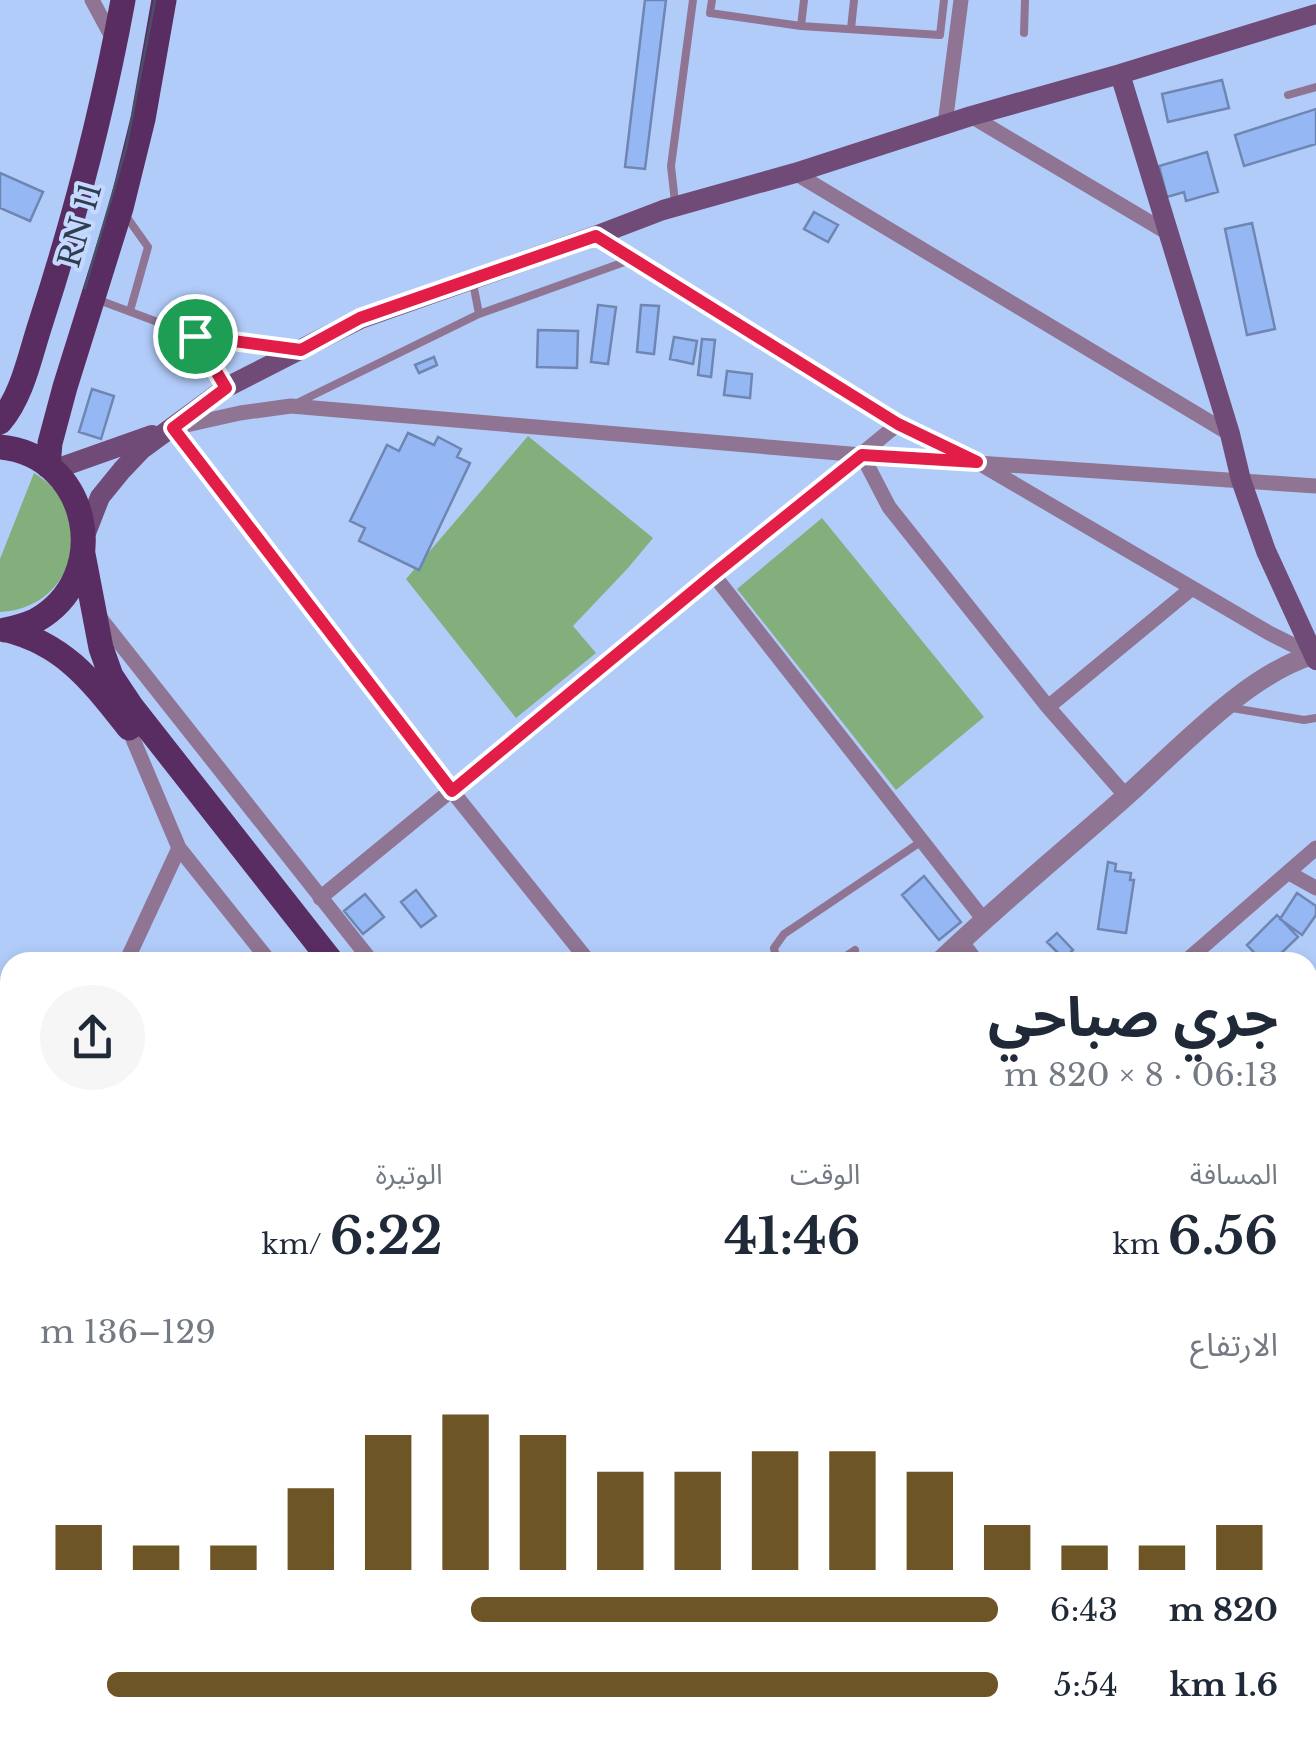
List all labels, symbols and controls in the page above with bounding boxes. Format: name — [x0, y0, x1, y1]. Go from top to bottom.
street label: RN 11 — [50, 179, 110, 271]
pin — [153, 294, 238, 379]
icon: arrive — [168, 309, 223, 364]
text: جري صباحي — [988, 983, 1278, 1051]
button: share — [40, 985, 145, 1090]
text: 06:13 · 8 × 820 m — [1004, 1055, 1278, 1095]
text: الوتيرة — [375, 1157, 443, 1192]
text: الوقت — [790, 1157, 860, 1192]
text: المسافة — [1190, 1157, 1278, 1192]
text: 6:22 — [330, 1205, 443, 1268]
text: 41:46 — [724, 1205, 860, 1268]
text: 6.56 — [1168, 1205, 1278, 1268]
text: /km — [261, 1227, 330, 1262]
text: km — [1113, 1227, 1168, 1262]
text: 129–136 m — [40, 1312, 216, 1352]
text: الارتفاع — [1190, 1325, 1278, 1365]
text: 6:43 — [1050, 1590, 1118, 1630]
text: 820 m — [1169, 1590, 1278, 1630]
text: 5:54 — [1054, 1665, 1118, 1705]
text: 1.6 km — [1169, 1665, 1278, 1705]

